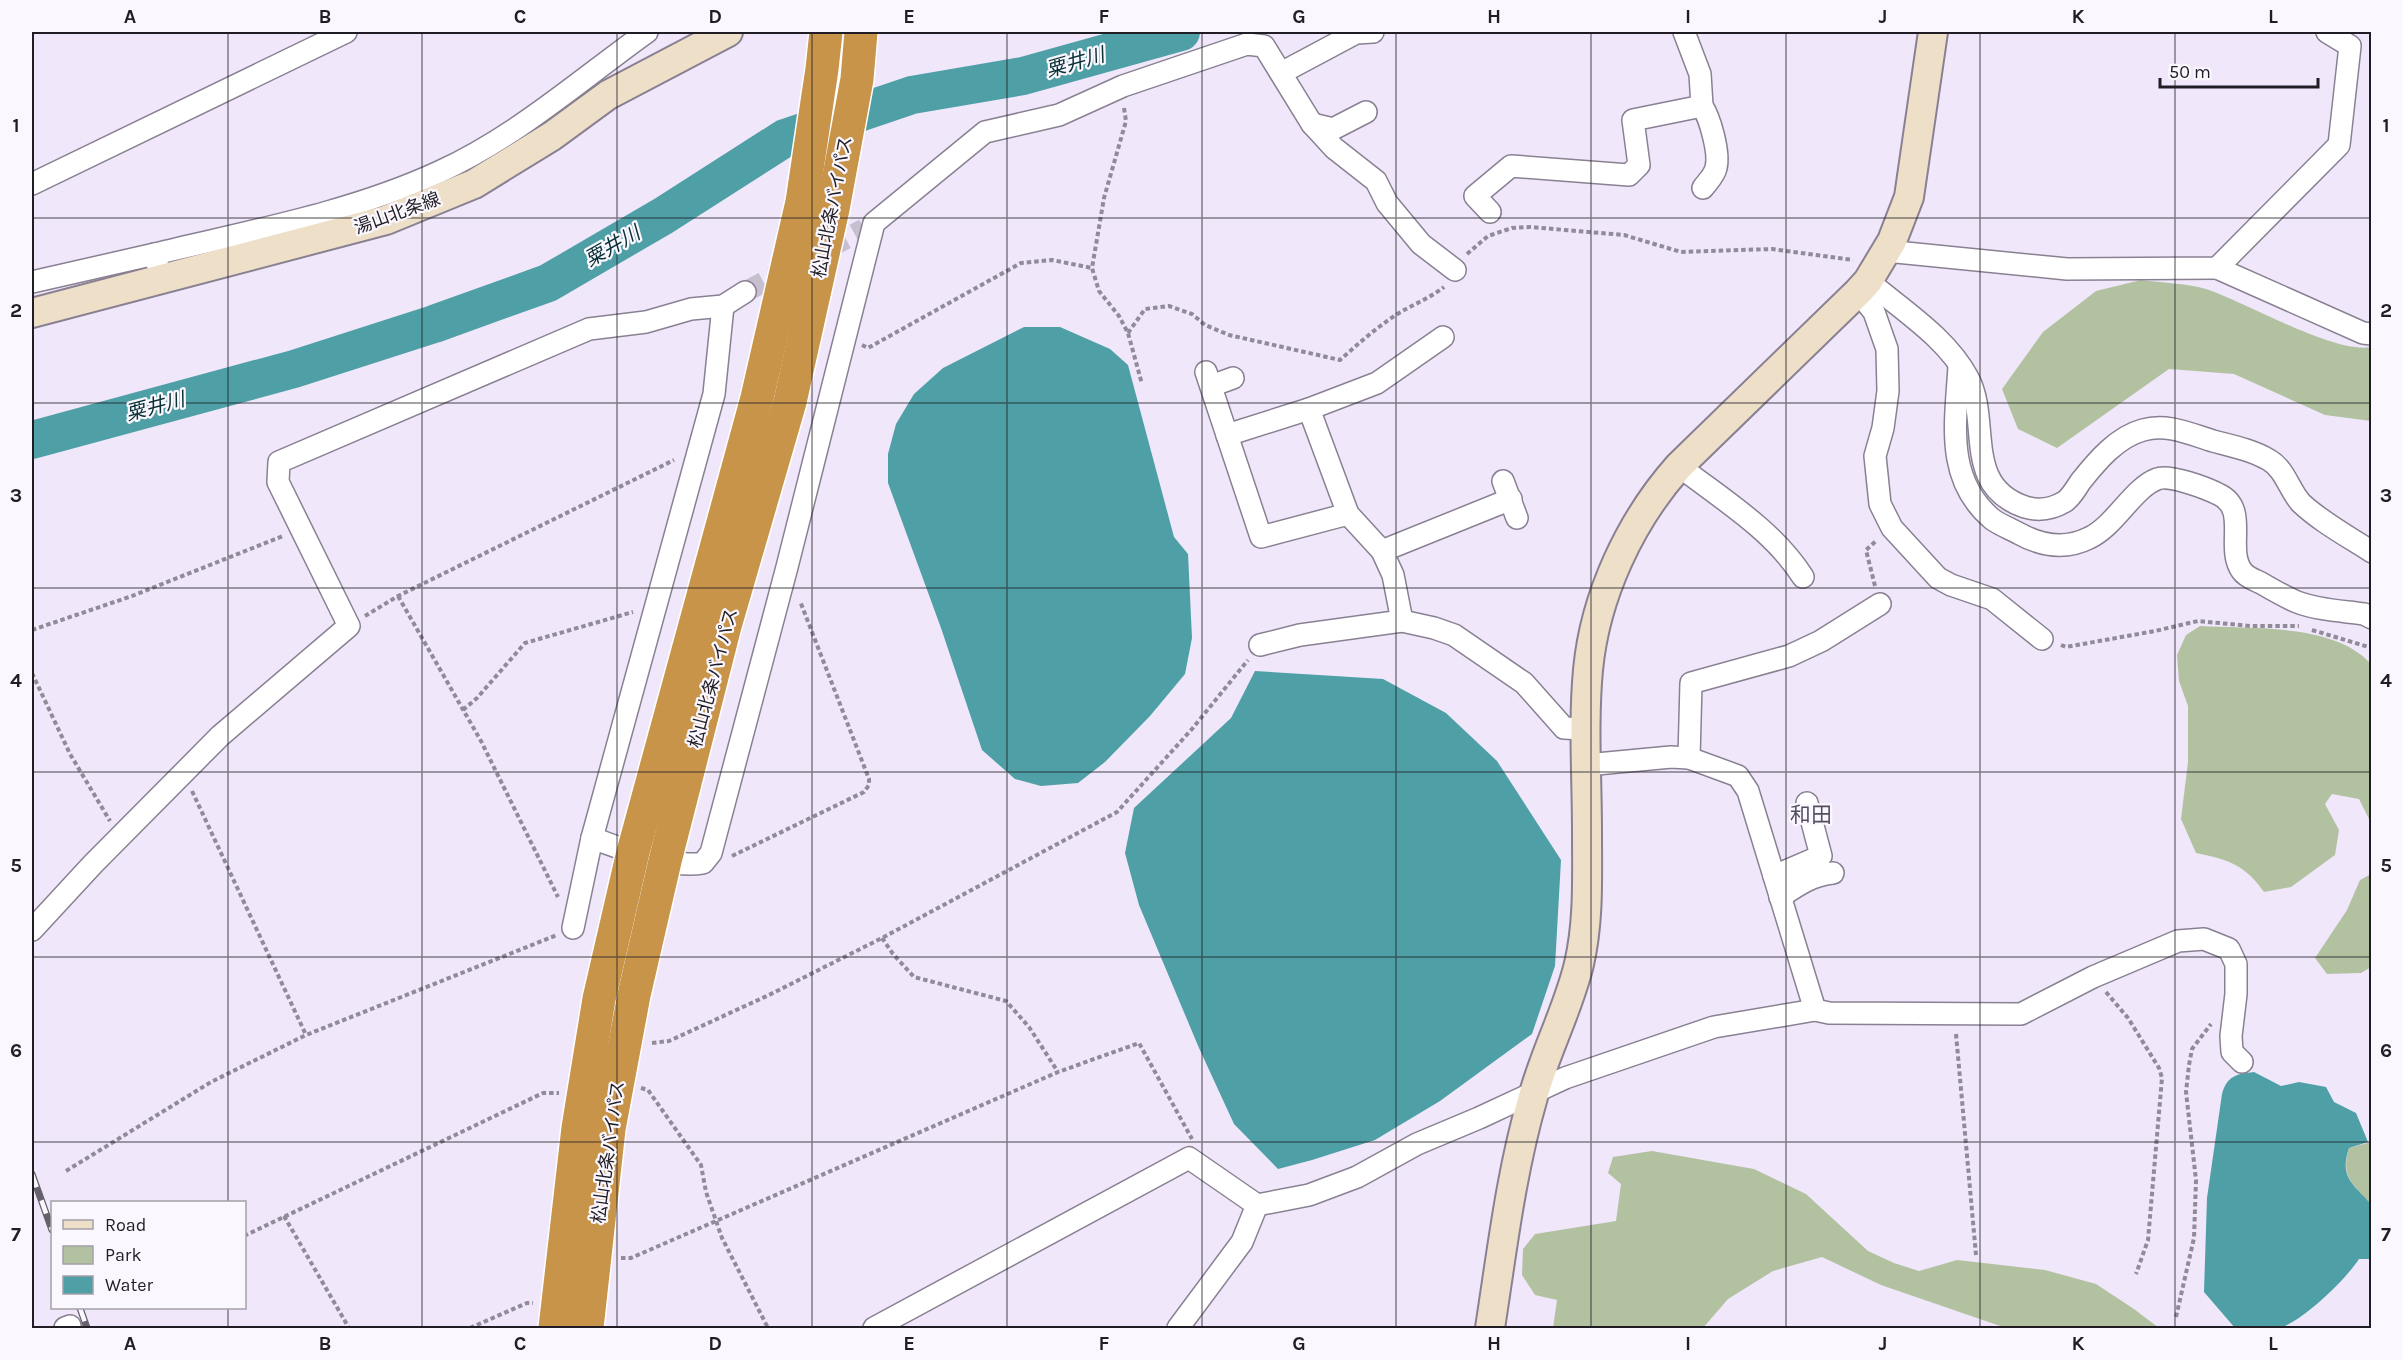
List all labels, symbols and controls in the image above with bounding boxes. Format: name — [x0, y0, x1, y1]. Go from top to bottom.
text: A — [124, 5, 137, 28]
text: B — [319, 5, 331, 28]
text: C — [514, 5, 526, 28]
text: D — [708, 5, 722, 28]
text: E — [903, 5, 915, 28]
text: F — [1099, 5, 1110, 28]
text: G — [1292, 5, 1306, 28]
text: H — [1487, 5, 1501, 28]
text: I — [1685, 5, 1691, 28]
text: J — [1879, 5, 1887, 28]
text: K — [2071, 5, 2085, 28]
text: L — [2268, 5, 2278, 28]
water label: 粟井川 — [1043, 43, 1109, 82]
scale bar — [2160, 51, 2318, 89]
text: 50 m — [2169, 61, 2211, 83]
text: 1 — [12, 114, 20, 137]
text: 1 — [2382, 114, 2390, 137]
street label: 松山北条バイパス — [807, 134, 857, 280]
street label: 湯山北条線 — [351, 187, 443, 239]
water label: 粟井川 — [581, 220, 646, 271]
text: 2 — [10, 299, 22, 322]
text: 2 — [2380, 299, 2392, 322]
water label: 粟井川 — [123, 387, 189, 425]
text: 3 — [10, 484, 22, 507]
text: 3 — [2380, 484, 2392, 507]
street label: 松山北条バイパス — [684, 606, 742, 750]
text: 4 — [10, 669, 22, 692]
text: 4 — [2380, 669, 2392, 692]
district label: 和田 — [1790, 803, 1832, 827]
text: 5 — [10, 854, 22, 877]
text: 5 — [2380, 854, 2392, 877]
text: 6 — [10, 1039, 22, 1062]
text: 6 — [2380, 1039, 2392, 1062]
street label: 松山北条バイパス — [587, 1079, 629, 1225]
legend — [51, 1201, 246, 1309]
text: Road — [105, 1214, 146, 1236]
text: 7 — [11, 1223, 21, 1246]
text: 7 — [2381, 1223, 2391, 1246]
text: Park — [105, 1244, 142, 1266]
text: Water — [105, 1274, 153, 1296]
text: A — [124, 1332, 137, 1355]
text: B — [319, 1332, 331, 1355]
text: C — [514, 1332, 526, 1355]
text: D — [708, 1332, 722, 1355]
text: E — [903, 1332, 915, 1355]
text: F — [1099, 1332, 1110, 1355]
text: G — [1292, 1332, 1306, 1355]
text: H — [1487, 1332, 1501, 1355]
text: I — [1685, 1332, 1691, 1355]
text: J — [1879, 1332, 1887, 1355]
text: K — [2071, 1332, 2085, 1355]
text: L — [2268, 1332, 2278, 1355]

